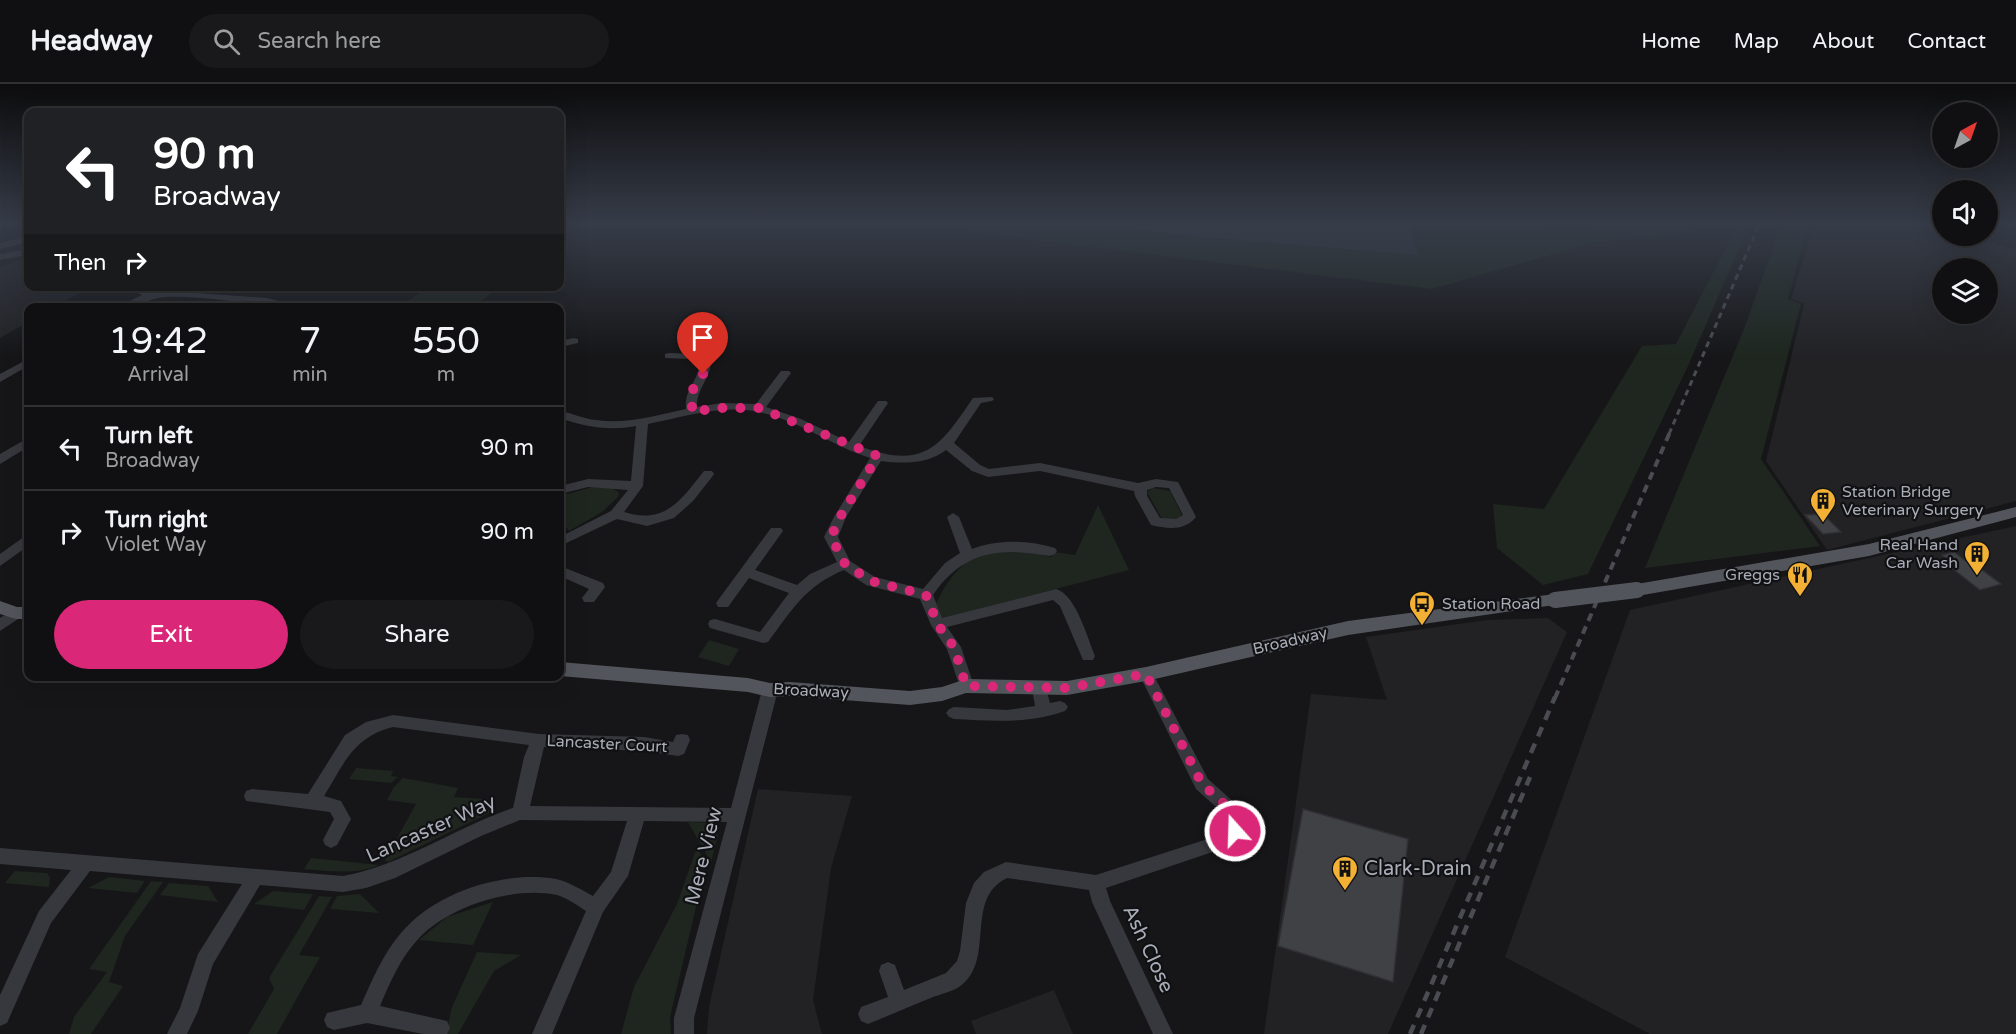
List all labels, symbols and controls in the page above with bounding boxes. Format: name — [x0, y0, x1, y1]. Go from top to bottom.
search box — [189, 14, 609, 68]
text: Headway — [30, 24, 153, 58]
icon: search — [210, 25, 243, 58]
text: Search here — [258, 28, 381, 54]
text: Home — [1641, 29, 1701, 54]
text: Map — [1734, 29, 1779, 54]
text: About — [1812, 29, 1874, 54]
text: Contact — [1907, 29, 1986, 54]
north arrow — [1932, 102, 1998, 168]
map controls — [1932, 102, 1998, 324]
text: 90 m — [153, 129, 255, 180]
icon: left — [54, 132, 132, 210]
text: Broadway — [153, 180, 281, 213]
button: sound — [1932, 180, 1998, 246]
icon: right — [119, 246, 152, 279]
text: Then — [54, 250, 107, 276]
button: layers — [1932, 258, 1998, 324]
pin — [677, 312, 728, 374]
text: 19:42 — [108, 320, 208, 363]
text: 7 — [299, 320, 321, 363]
text: 550 — [412, 320, 480, 363]
icon: arrive — [686, 321, 719, 354]
text: Arrival — [127, 363, 189, 387]
text: min — [292, 363, 328, 387]
text: m — [437, 363, 455, 387]
text: Turn left — [105, 423, 193, 449]
icon: left — [54, 432, 87, 465]
text: 90 m — [480, 435, 534, 461]
text: Broadway — [105, 449, 200, 473]
place label: Station Bridge Veterinary Surgery — [1842, 482, 1984, 520]
building icon: Station Bridge Veterinary Surgery — [1808, 486, 1838, 524]
text: Turn right — [105, 507, 207, 533]
icon: right — [54, 516, 87, 549]
text: 90 m — [480, 519, 534, 545]
text: Violet Way — [105, 533, 206, 557]
place label: Real Hand Car Wash — [1880, 535, 1958, 573]
building icon: Real Hand Car Wash — [1962, 539, 1992, 577]
restaurant icon: Greggs — [1785, 560, 1815, 598]
place label: Greggs — [1725, 565, 1780, 585]
bus stop icon: Station Road — [1407, 589, 1437, 627]
place label: Station Road — [1442, 594, 1540, 614]
button: Exit — [54, 600, 288, 669]
button: Share — [300, 600, 534, 669]
street label: Broadway — [1251, 623, 1330, 659]
street label: Broadway — [773, 679, 850, 703]
street label: Lancaster Court — [546, 731, 668, 757]
street label: Lancaster Way — [363, 790, 500, 868]
position arrow — [1203, 799, 1267, 863]
street label: Mere View — [680, 804, 728, 907]
building icon: Clark-Drain — [1330, 854, 1360, 892]
place label: Clark-Drain — [1364, 857, 1472, 881]
street label: Ash Close — [1117, 901, 1179, 997]

